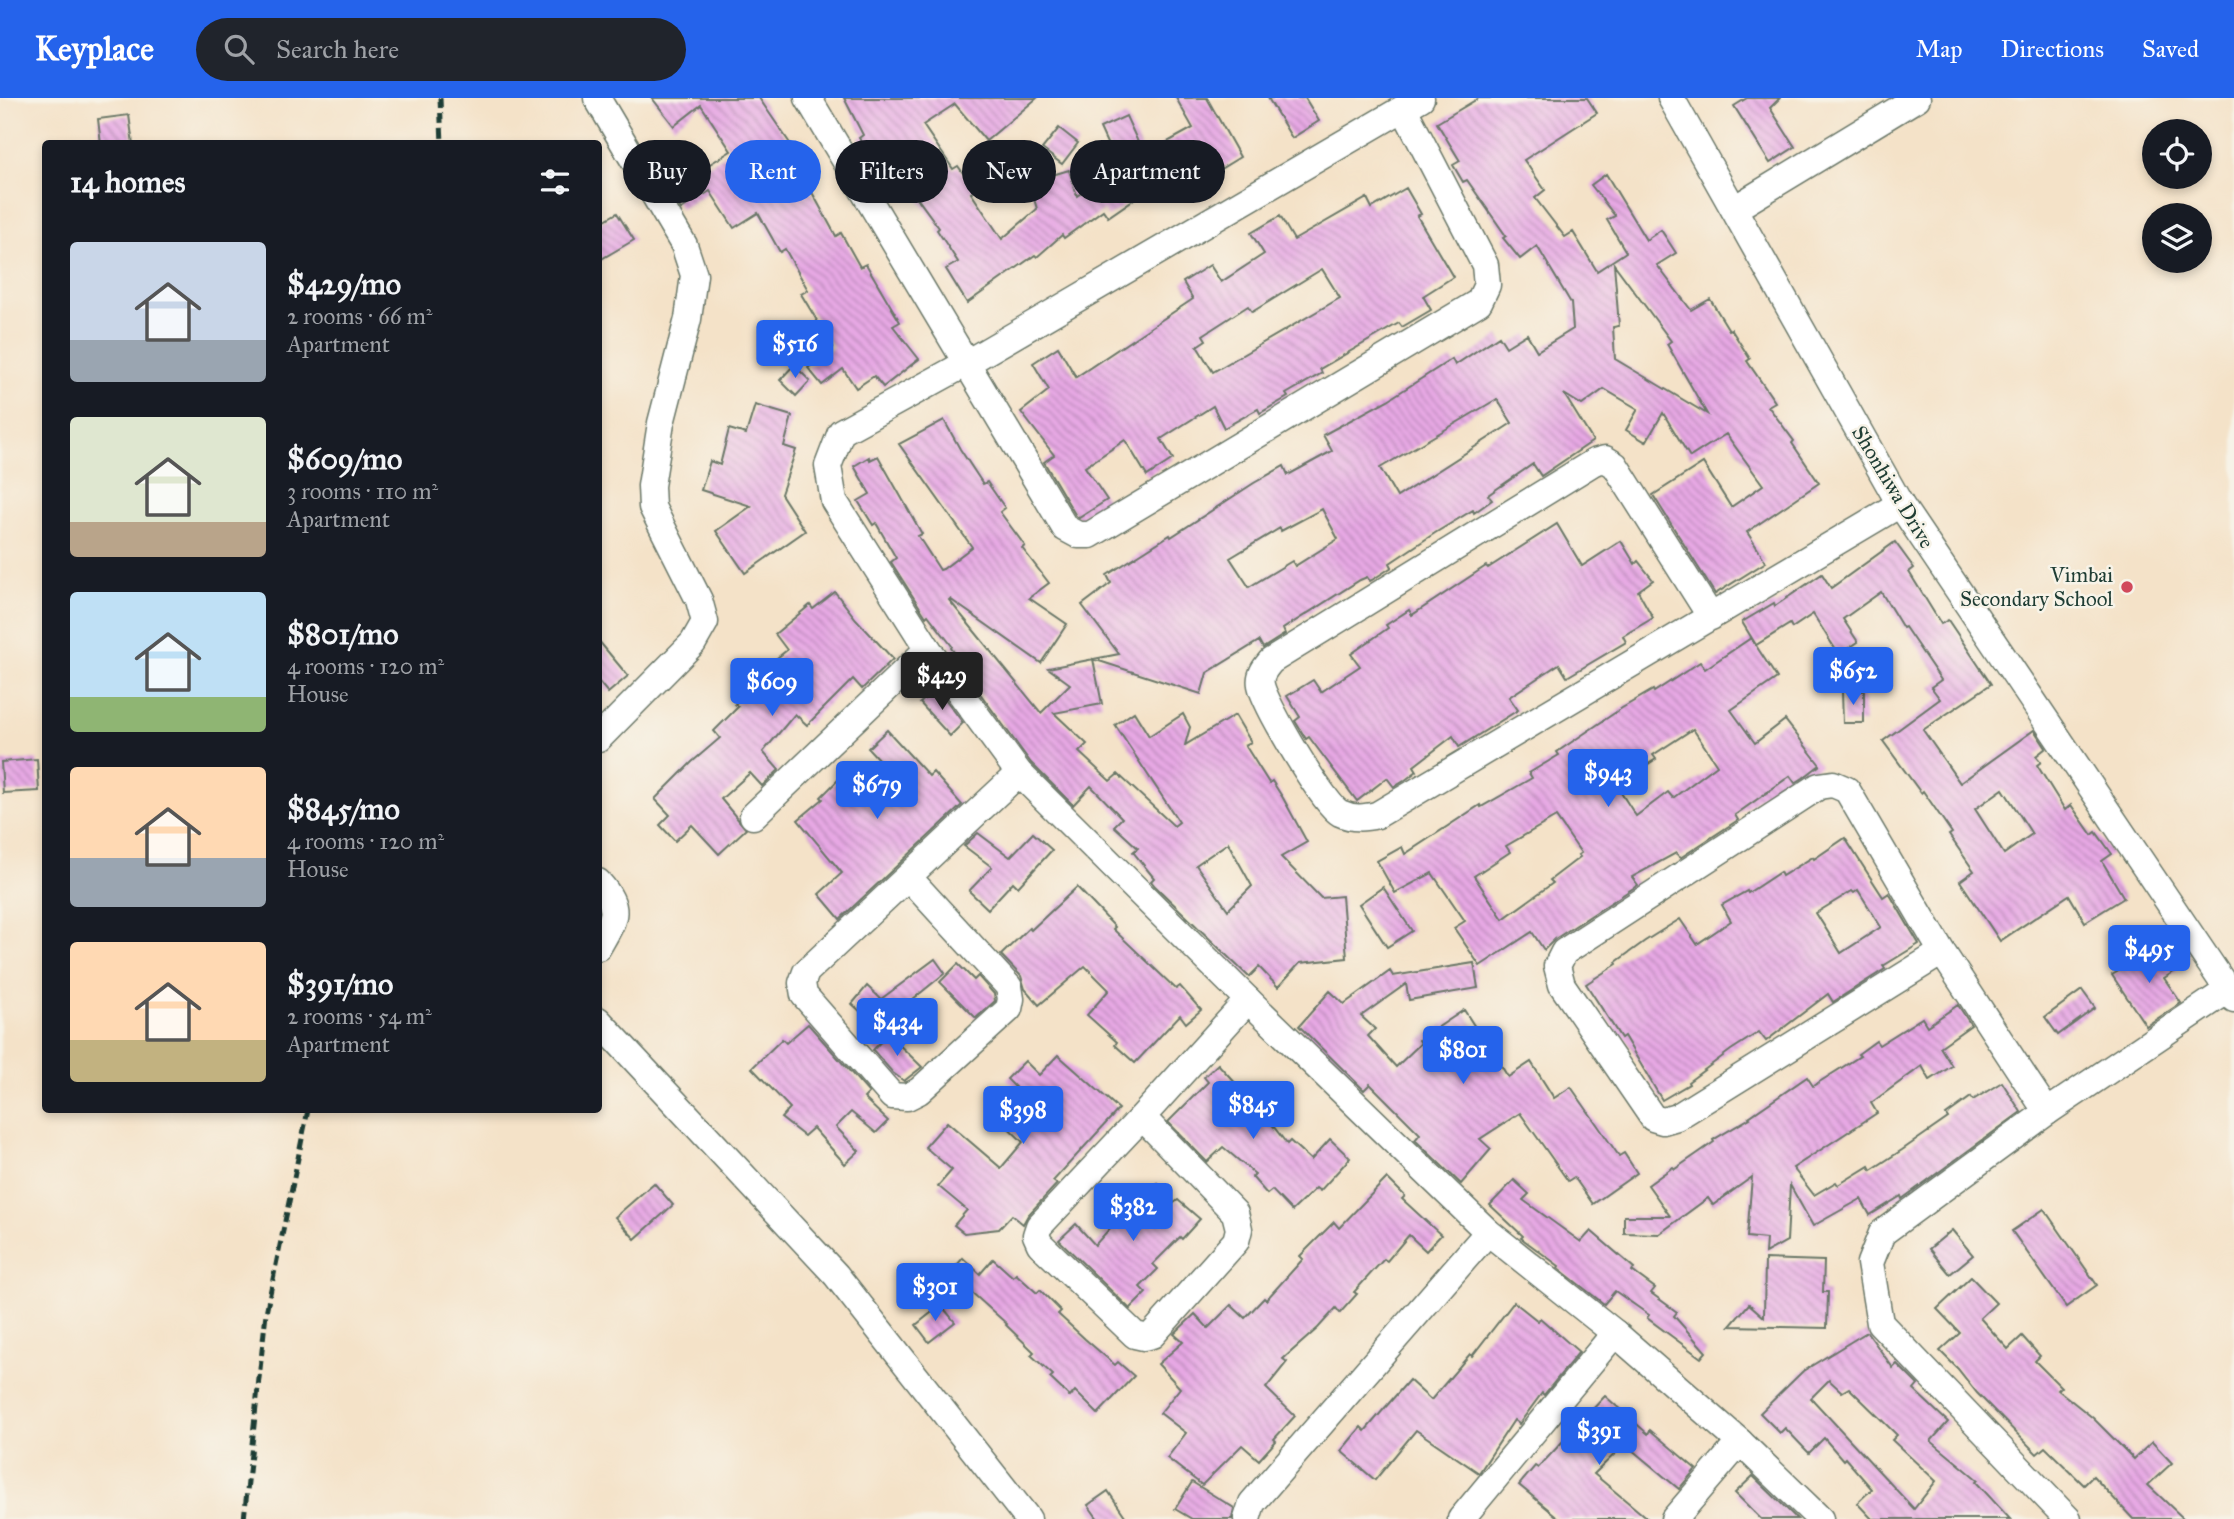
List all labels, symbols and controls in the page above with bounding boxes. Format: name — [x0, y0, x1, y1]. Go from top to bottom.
search box — [196, 18, 686, 81]
text: Keyplace — [35, 29, 154, 69]
icon: search — [220, 30, 258, 68]
text: Search here — [276, 33, 399, 65]
text: Map — [1916, 34, 1963, 64]
text: Directions — [2001, 34, 2104, 64]
text: Saved — [2142, 34, 2199, 64]
map controls — [2142, 119, 2212, 273]
button: locate — [2142, 119, 2212, 189]
chip: Buy — [623, 140, 711, 203]
chip: Rent — [725, 140, 821, 203]
chip: Filters — [835, 140, 948, 203]
chip: New — [962, 140, 1056, 203]
chip: Apartment — [1070, 140, 1225, 203]
icon: filters — [536, 163, 574, 201]
text: 14 homes — [70, 164, 185, 200]
button: layers — [2142, 203, 2212, 273]
text: $429/mo — [287, 266, 401, 302]
icon: home — [126, 270, 210, 354]
text: 2 rooms · 66 m² — [287, 302, 432, 330]
pin: $516 — [754, 320, 836, 380]
text: $516 — [772, 329, 818, 357]
text: Apartment — [287, 330, 390, 358]
street label: Shonhiwa Drive — [1846, 421, 1940, 553]
text: $609/mo — [287, 441, 402, 477]
icon: home — [126, 445, 210, 529]
text: 3 rooms · 110 m² — [287, 477, 438, 505]
text: Apartment — [287, 505, 390, 533]
place label: Vimbai Secondary School — [1960, 562, 2113, 612]
marker: Vimbai Secondary School — [2119, 579, 2135, 595]
text: $801/mo — [287, 616, 399, 652]
icon: home — [126, 620, 210, 704]
pin: $652 — [1812, 648, 1894, 707]
text: 4 rooms · 120 m² — [287, 652, 444, 680]
pin: $429 — [901, 652, 983, 712]
text: $652 — [1829, 656, 1877, 684]
pin: $609 — [731, 658, 813, 718]
text: $429 — [917, 661, 967, 689]
text: $609 — [746, 667, 798, 695]
text: House — [287, 680, 349, 708]
pin: $943 — [1567, 750, 1649, 809]
text: $943 — [1584, 758, 1632, 786]
pin: $679 — [836, 762, 918, 821]
text: $679 — [852, 770, 902, 798]
text: $845/mo — [287, 791, 400, 827]
icon: home — [126, 795, 210, 879]
text: 4 rooms · 120 m² — [287, 827, 444, 855]
text: House — [287, 855, 349, 883]
pin: $495 — [2108, 926, 2190, 985]
text: $495 — [2124, 934, 2174, 962]
text: $391/mo — [287, 966, 393, 1002]
icon: home — [126, 970, 210, 1054]
pin: $434 — [856, 998, 938, 1058]
text: 2 rooms · 54 m² — [287, 1002, 432, 1030]
text: $434 — [873, 1007, 921, 1035]
pin: $801 — [1422, 1026, 1504, 1086]
text: Apartment — [287, 1030, 390, 1058]
text: $801 — [1439, 1035, 1487, 1063]
pin: $845 — [1212, 1082, 1294, 1141]
pin: $398 — [982, 1086, 1064, 1146]
text: $845 — [1228, 1090, 1278, 1118]
text: $398 — [999, 1095, 1047, 1123]
pin: $382 — [1092, 1184, 1174, 1243]
text: $382 — [1110, 1192, 1156, 1220]
pin: $301 — [894, 1264, 976, 1323]
text: $301 — [912, 1272, 958, 1300]
pin: $391 — [1558, 1408, 1640, 1467]
text: $391 — [1577, 1416, 1621, 1444]

